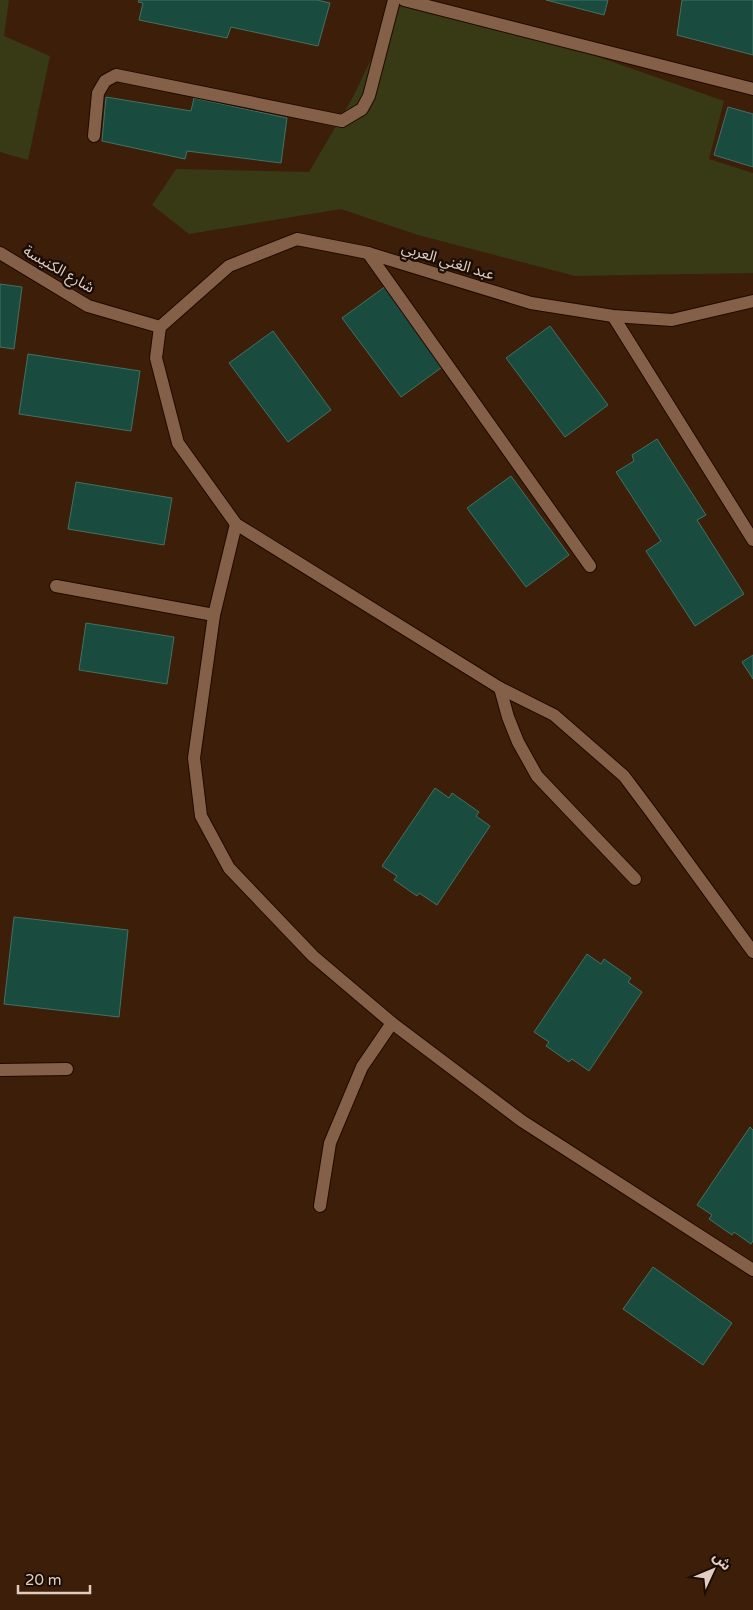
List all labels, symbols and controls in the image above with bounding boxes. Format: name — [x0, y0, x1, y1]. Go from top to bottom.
street label: عبد الغني العربي — [399, 238, 497, 286]
street label: شارع الكنيسة — [19, 241, 98, 299]
north arrow — [688, 1545, 738, 1595]
text: ش — [709, 1549, 735, 1574]
scale bar — [18, 1562, 90, 1594]
text: 20 m — [25, 1571, 62, 1589]

